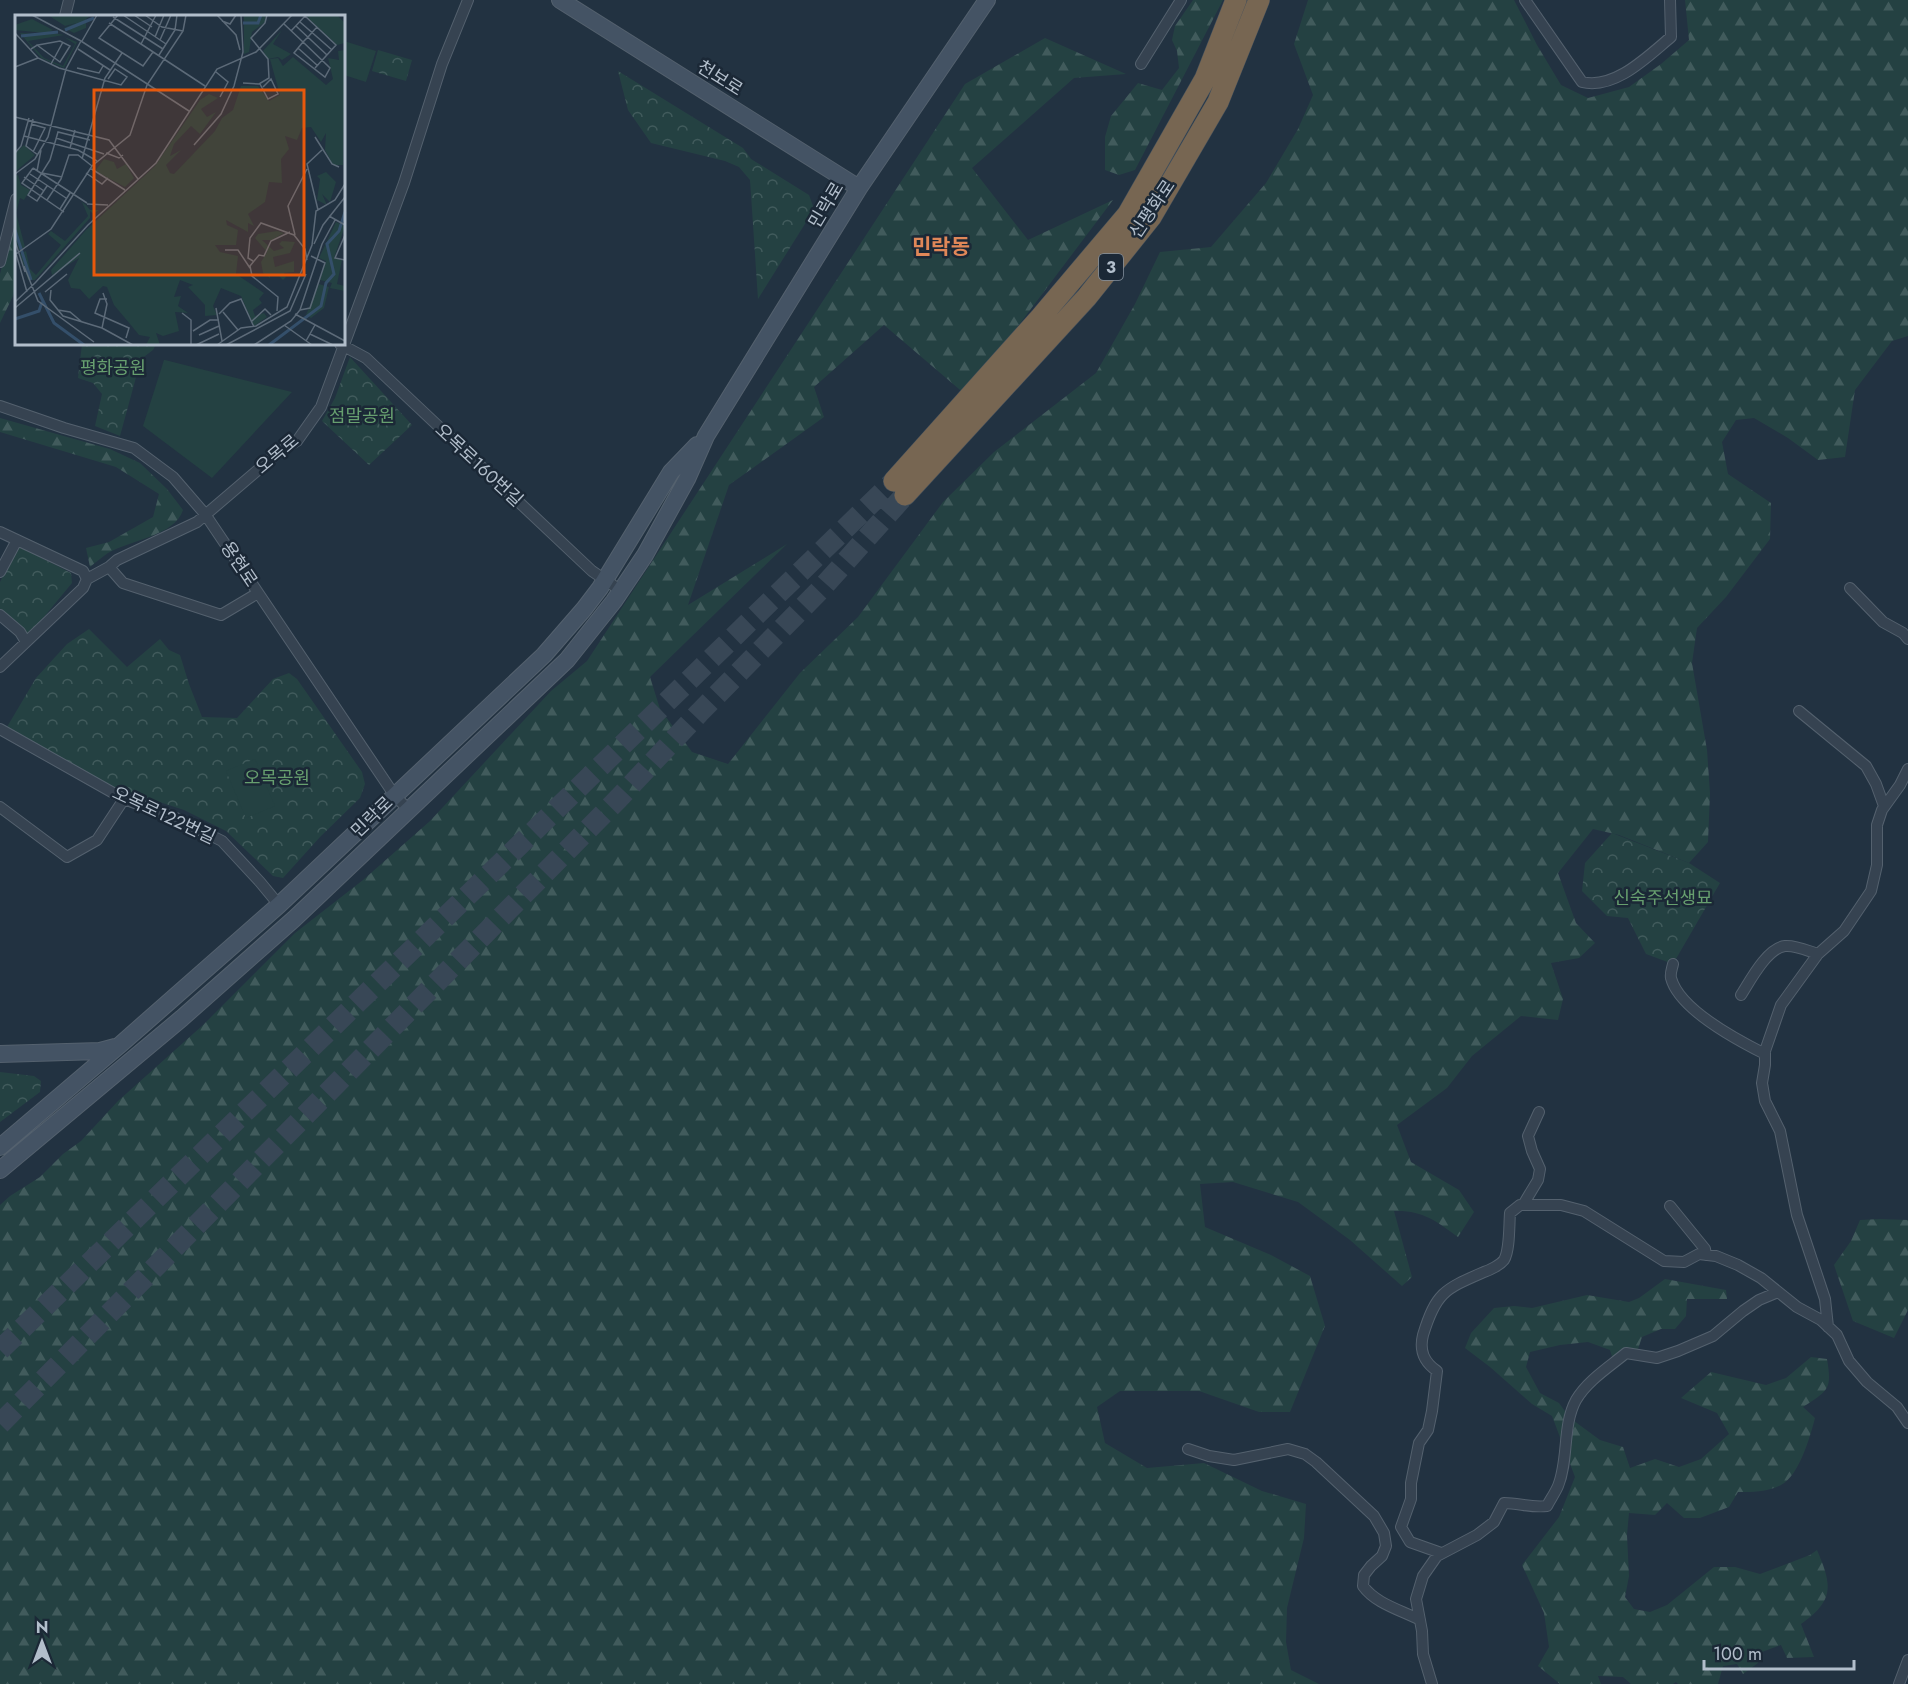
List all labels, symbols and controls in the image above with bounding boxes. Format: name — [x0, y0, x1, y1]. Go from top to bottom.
inset map — [15, 15, 345, 345]
street label: 천보로 — [692, 54, 748, 102]
street label: 신평화로 — [1123, 174, 1181, 244]
street label: 민락로 — [802, 177, 850, 233]
district label: 민락동 — [912, 232, 970, 262]
road number: 3 — [1099, 254, 1123, 280]
park label: 평화공원 — [80, 355, 146, 381]
park label: 점말공원 — [329, 403, 395, 429]
street label: 오목로160번길 — [429, 417, 529, 513]
street label: 오목로 — [250, 428, 304, 480]
street label: 용현로 — [214, 536, 264, 592]
park label: 오목공원 — [244, 765, 310, 791]
street label: 오목로122번길 — [108, 780, 220, 850]
street label: 민락로 — [345, 790, 399, 844]
park label: 신숙주선생묘 — [1613, 885, 1713, 911]
north arrow — [12, 1612, 72, 1672]
text: N — [36, 1616, 48, 1639]
scale bar — [1704, 1633, 1854, 1671]
text: 100 m — [1713, 1641, 1762, 1667]

